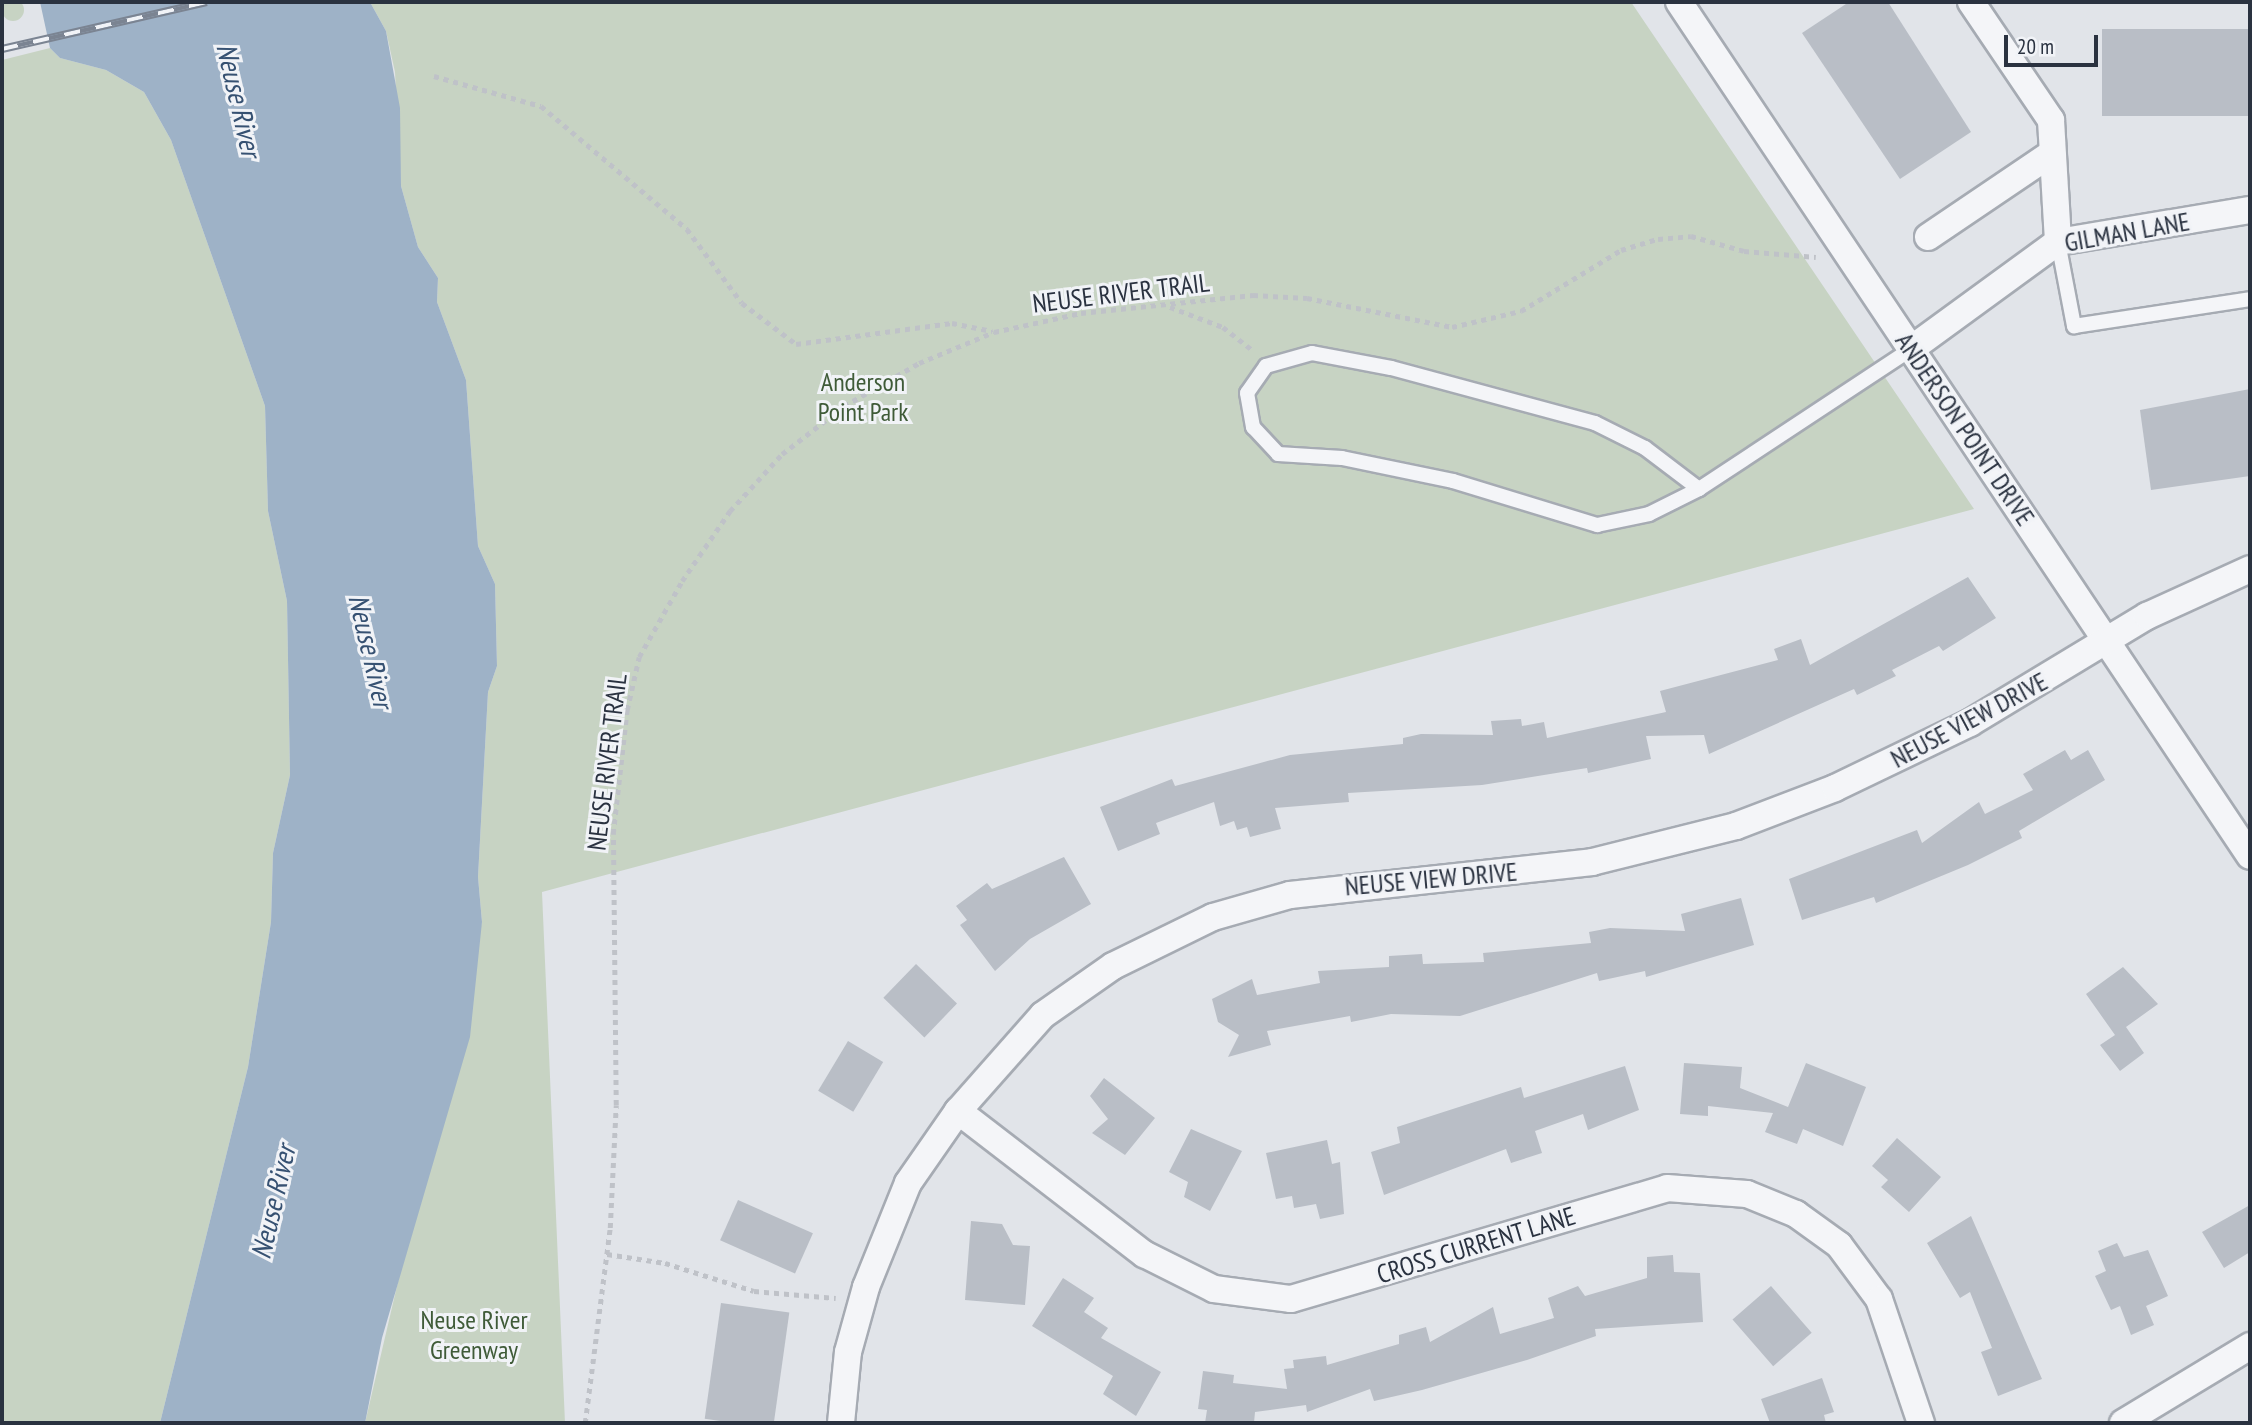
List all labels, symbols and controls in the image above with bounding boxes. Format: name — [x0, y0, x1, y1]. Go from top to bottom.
scale bar — [2007, 21, 2102, 65]
text: 20 m — [2017, 33, 2054, 60]
water label: Neuse River — [210, 40, 268, 160]
street label: GILMAN LANE — [2062, 206, 2192, 258]
street label: NEUSE RIVER TRAIL — [1030, 267, 1212, 319]
street label: ANDERSON POINT DRIVE — [1889, 326, 2041, 532]
park label: Anderson Point Park — [818, 366, 908, 428]
water label: Neuse River — [342, 591, 400, 711]
street label: NEUSE VIEW DRIVE — [1885, 665, 2053, 775]
street label: NEUSE RIVER TRAIL — [581, 671, 633, 853]
street label: NEUSE VIEW DRIVE — [1343, 856, 1519, 902]
water label: Neuse River — [244, 1142, 302, 1262]
street label: CROSS CURRENT LANE — [1373, 1200, 1579, 1290]
park label: Neuse River Greenway — [420, 1304, 528, 1366]

